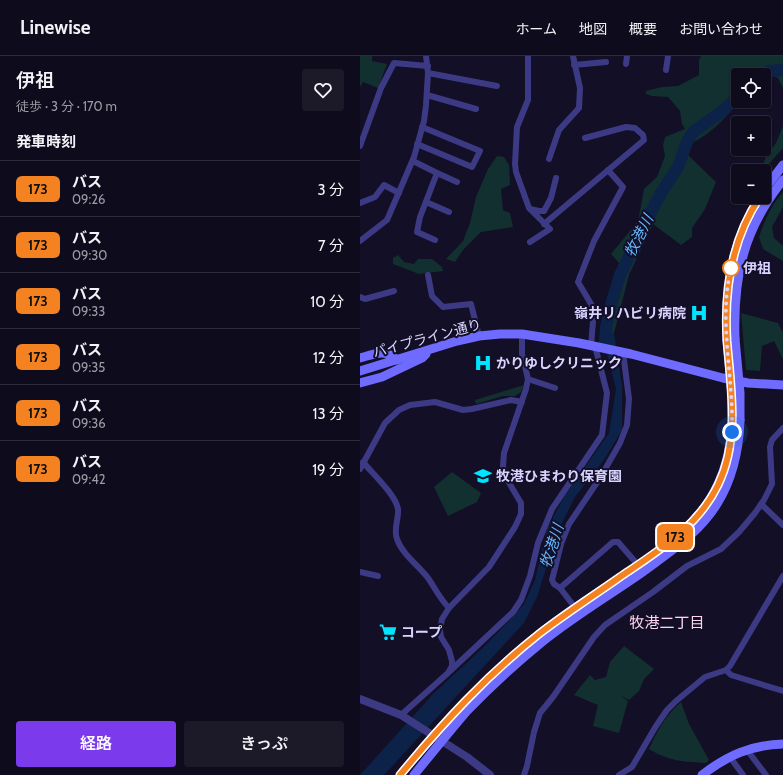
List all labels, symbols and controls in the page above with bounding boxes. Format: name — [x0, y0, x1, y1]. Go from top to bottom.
text: Linewise — [20, 16, 91, 39]
text: ホーム — [515, 20, 557, 38]
text: 地図 — [579, 20, 607, 38]
text: 概要 — [629, 20, 657, 38]
text: お問い合わせ — [679, 20, 763, 38]
map controls — [731, 68, 771, 204]
button: locate — [731, 68, 771, 108]
text: 伊祖 — [16, 69, 54, 92]
button: heart — [302, 69, 344, 111]
text: 徒歩 · 3 分 · 170 m — [16, 98, 117, 114]
button: + — [731, 116, 771, 156]
text: 発車時刻 — [16, 133, 76, 151]
button: − — [731, 164, 771, 204]
text: バス — [72, 173, 102, 191]
text: 173 — [28, 180, 48, 198]
text: 3 分 — [318, 181, 344, 199]
text: 09:26 — [72, 191, 105, 207]
water label: 牧港川 — [621, 210, 658, 260]
text: バス — [72, 229, 102, 247]
text: 173 — [28, 236, 48, 254]
text: 7 分 — [318, 237, 344, 255]
text: 09:30 — [72, 247, 107, 263]
marker: 伊祖 — [722, 259, 740, 277]
place label: 伊祖 — [743, 259, 771, 277]
text: バス — [72, 285, 102, 303]
text: 173 — [28, 292, 48, 310]
text: 10 分 — [310, 293, 344, 311]
text: 09:33 — [72, 303, 105, 319]
hospital icon: 嶺井リハビリ病院 — [689, 303, 709, 323]
place label: 嶺井リハビリ病院 — [574, 304, 686, 322]
street label: パイプライン通り — [371, 315, 483, 361]
text: バス — [72, 341, 102, 359]
text: 173 — [28, 348, 48, 366]
text: 12 分 — [313, 349, 344, 367]
hospital icon: かりゆしクリニック — [473, 353, 493, 373]
place label: かりゆしクリニック — [496, 354, 622, 372]
text: 09:35 — [72, 359, 105, 375]
text: バス — [72, 397, 102, 415]
text: 173 — [28, 404, 48, 422]
text: 13 分 — [313, 405, 344, 423]
text: 09:36 — [72, 415, 106, 431]
your location — [722, 422, 742, 442]
text: バス — [72, 453, 102, 471]
text: 173 — [28, 460, 48, 478]
text: 19 分 — [312, 461, 344, 479]
school or university icon: 牧港ひまわり保育園 — [473, 466, 493, 486]
place label: 牧港ひまわり保育園 — [496, 467, 622, 485]
text: 09:42 — [72, 471, 106, 487]
water label: 牧港川 — [536, 520, 568, 570]
line badge: 173 — [652, 524, 698, 550]
text: 173 — [665, 528, 685, 546]
district label: 牧港二丁目 — [629, 614, 705, 632]
supermarket icon: コープ — [378, 622, 398, 642]
place label: コープ — [401, 623, 442, 641]
button: 経路 — [16, 721, 176, 767]
button: きっぷ — [184, 721, 344, 767]

